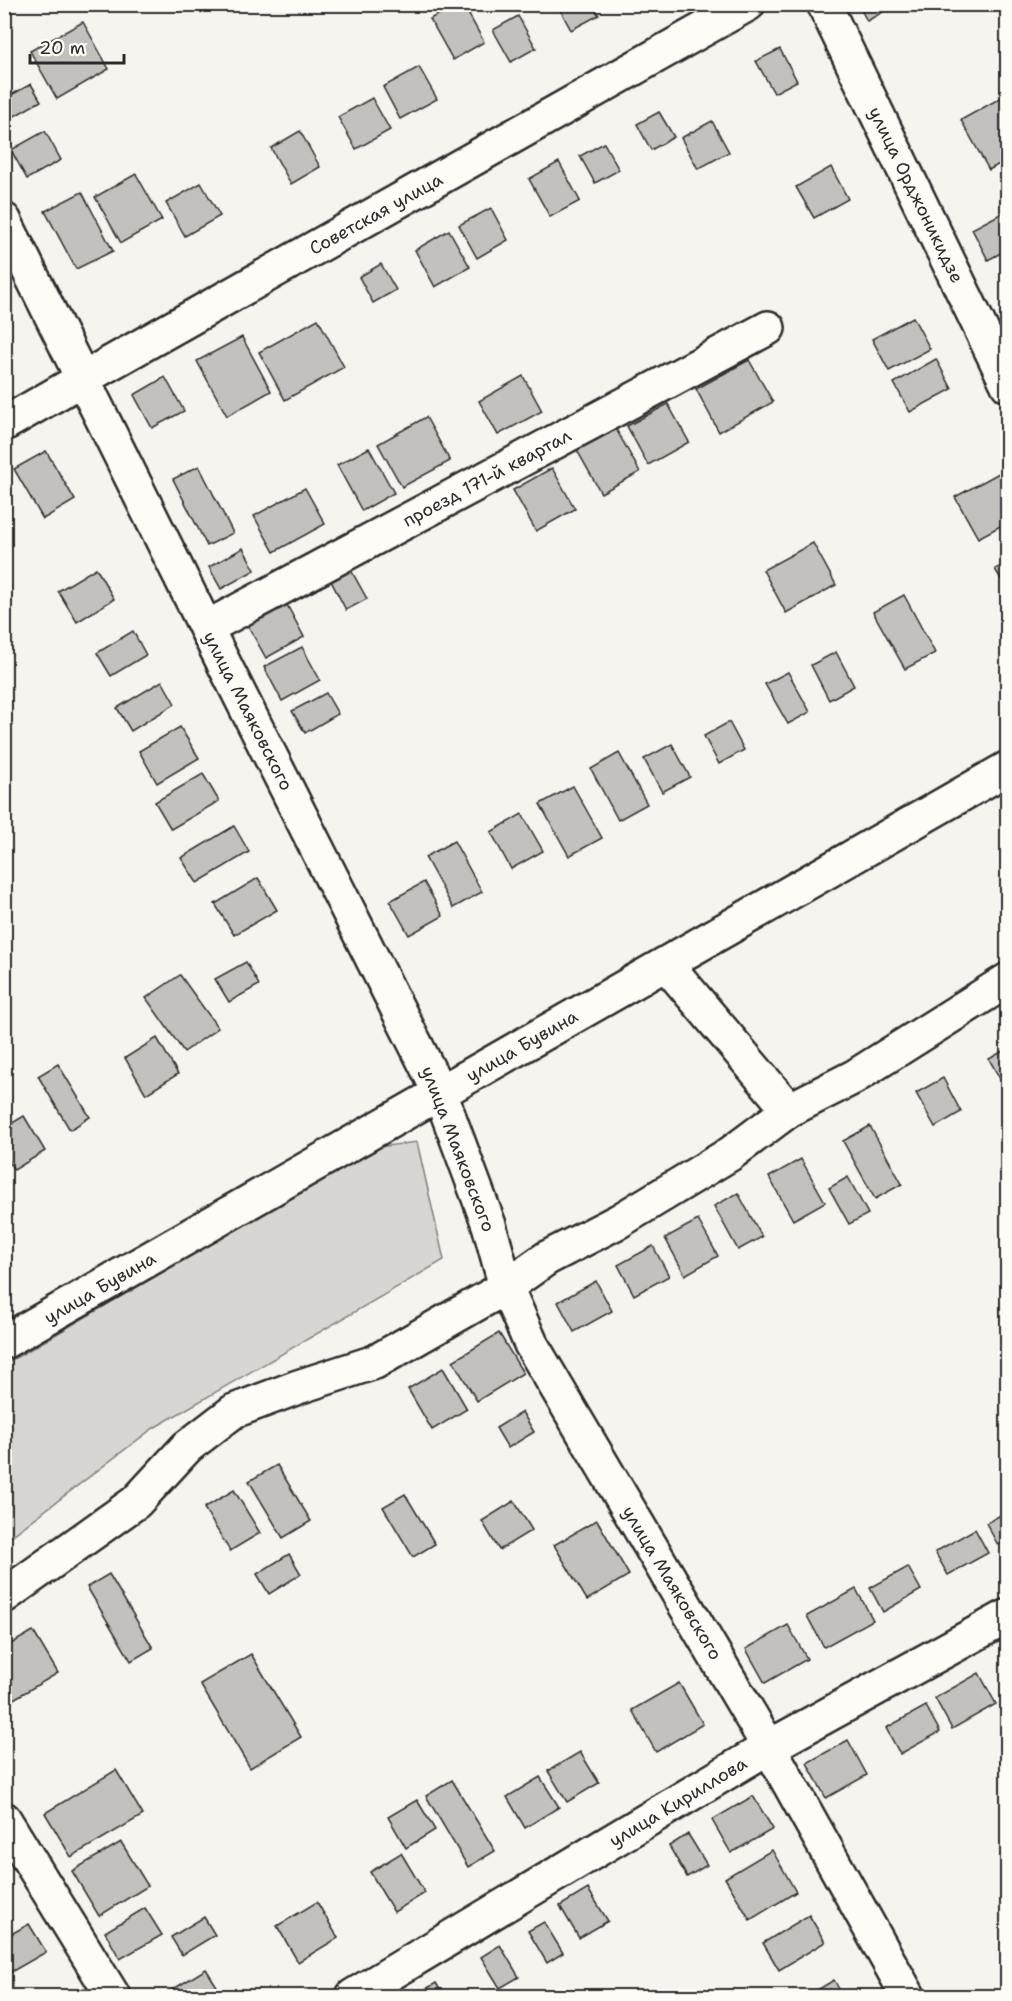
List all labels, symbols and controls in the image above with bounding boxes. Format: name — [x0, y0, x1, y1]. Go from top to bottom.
scale bar — [30, 27, 124, 65]
text: 20 m — [39, 36, 85, 60]
street label: улица Орджоникидзе — [863, 103, 969, 287]
street label: Советская улица — [305, 167, 447, 261]
street label: проезд 171-й квартал — [398, 423, 576, 533]
street label: улица Маяковского — [197, 627, 299, 795]
street label: улица Бувина — [462, 1004, 582, 1088]
street label: улица Маяковского — [415, 1063, 501, 1235]
street label: улица Бувина — [40, 1246, 160, 1330]
street label: улица Маяковского — [617, 1502, 727, 1664]
street label: улица Кириллова — [605, 1751, 751, 1853]

